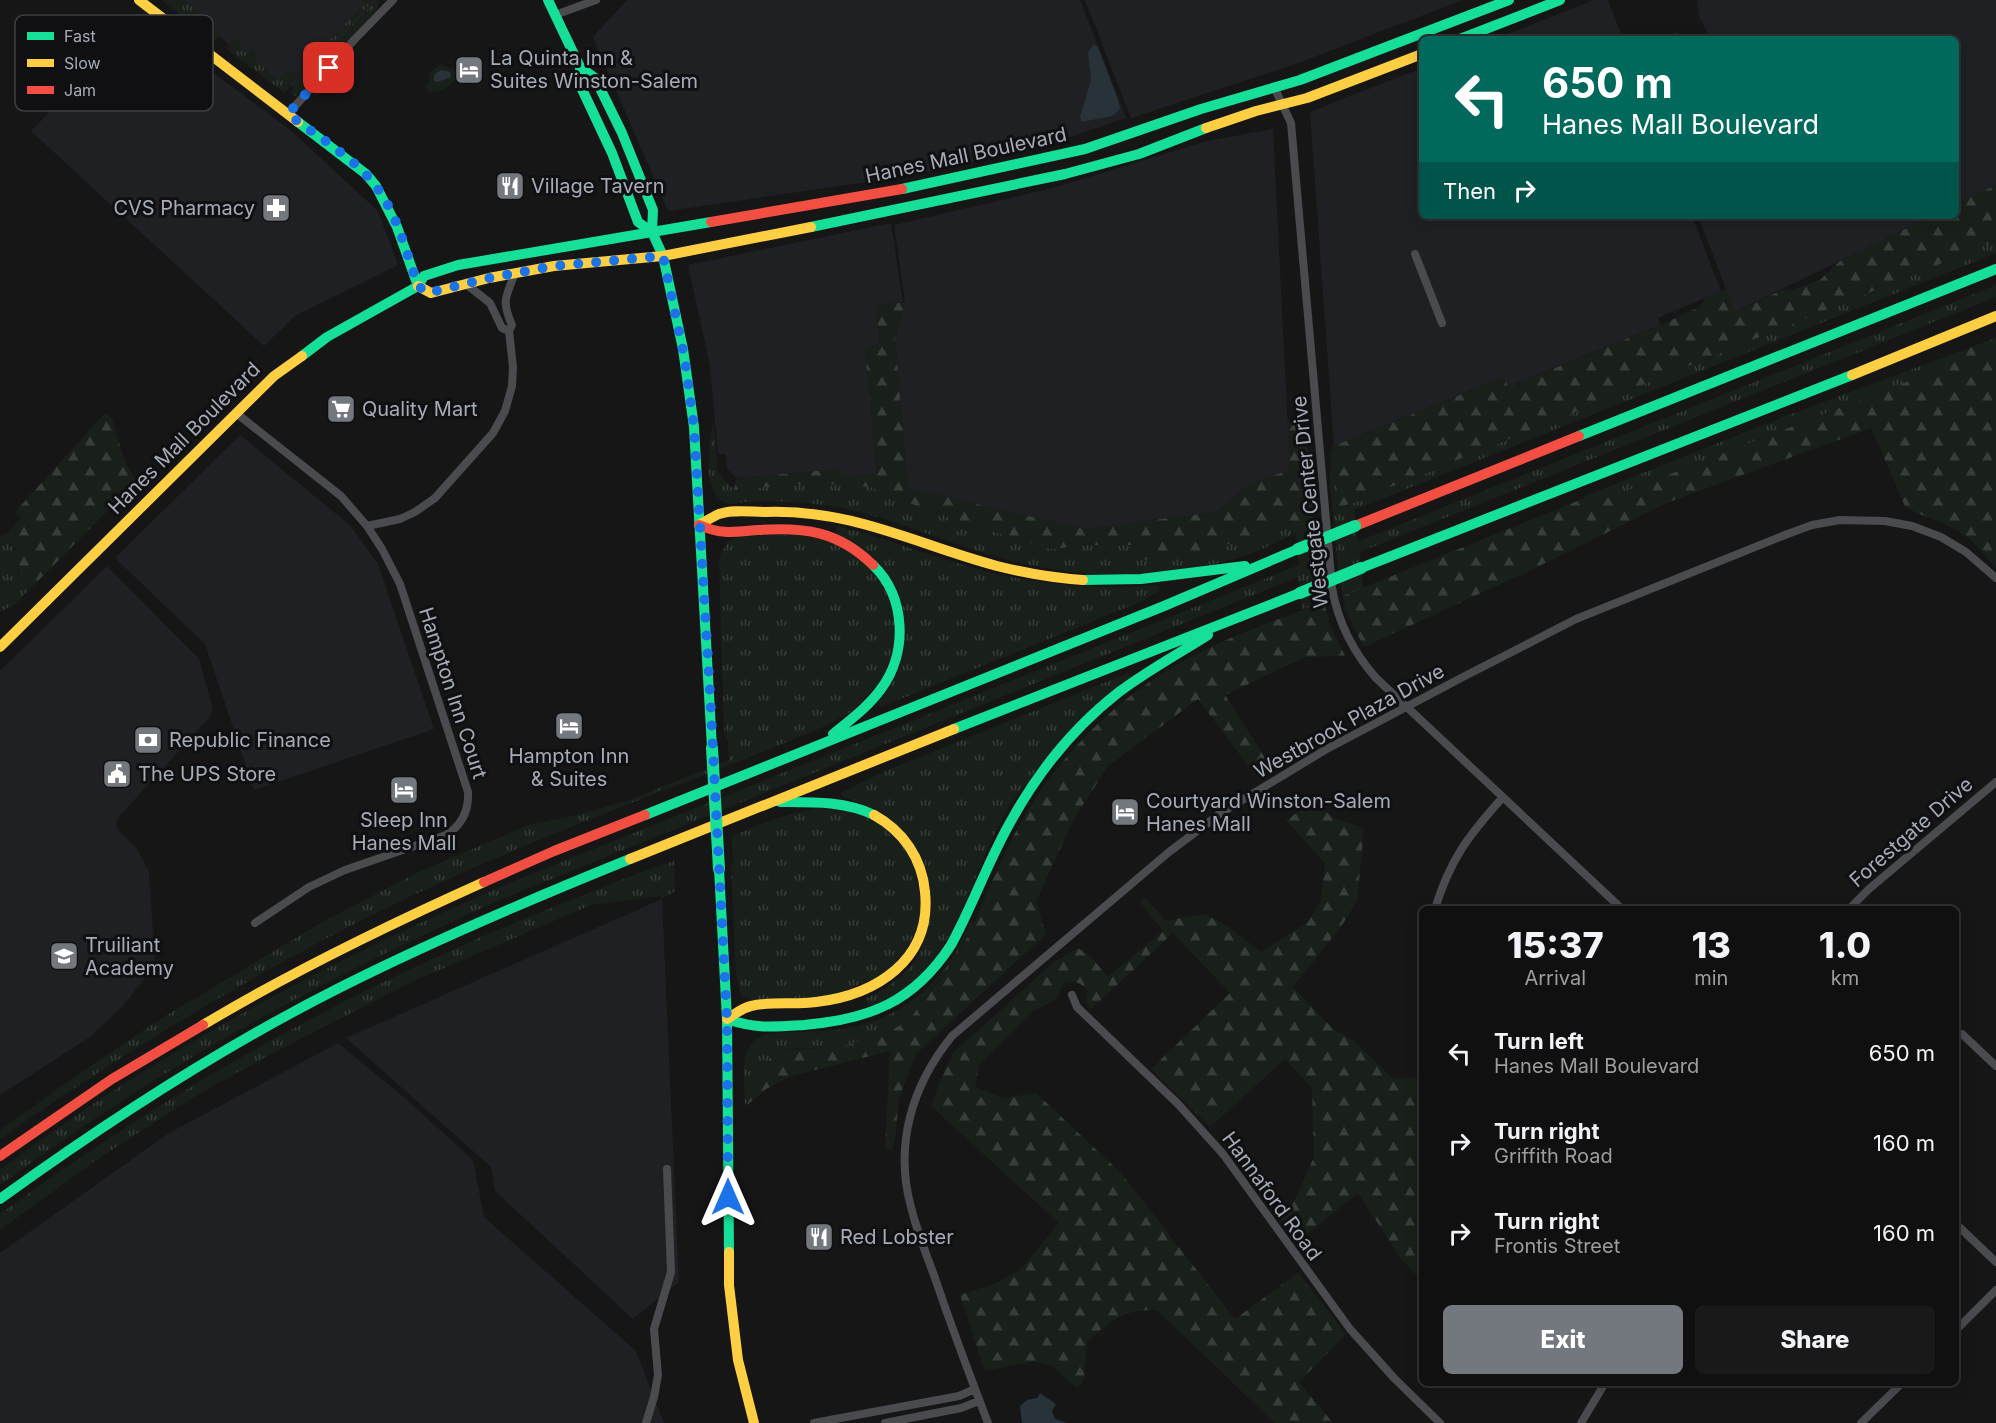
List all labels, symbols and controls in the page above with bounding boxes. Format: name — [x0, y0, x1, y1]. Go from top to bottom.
legend — [15, 15, 213, 111]
text: Fast — [64, 26, 96, 46]
pin — [303, 42, 354, 93]
place label: La Quinta Inn & Suites Winston-Salem — [490, 46, 698, 93]
icon: arrive — [312, 51, 345, 84]
text: Slow — [64, 53, 101, 73]
hotel icon: La Quinta Inn & Suites Winston-Salem — [453, 54, 485, 86]
text: 650 m — [1542, 57, 1673, 108]
icon: left — [1443, 60, 1521, 138]
text: Jam — [64, 80, 96, 100]
text: Hanes Mall Boulevard — [1542, 108, 1819, 141]
street label: Hanes Mall Boulevard — [863, 122, 1069, 188]
restaurant icon: Village Tavern — [494, 170, 526, 202]
place label: Village Tavern — [531, 174, 665, 198]
icon: right — [1508, 174, 1541, 207]
text: Then — [1443, 178, 1496, 204]
pharmacy icon: CVS Pharmacy — [260, 192, 292, 224]
place label: CVS Pharmacy — [113, 196, 255, 220]
street label: Hanes Mall Boulevard — [103, 357, 265, 519]
supermarket icon: Quality Mart — [325, 393, 357, 425]
street label: Westgate Center Drive — [1287, 395, 1333, 609]
place label: Quality Mart — [362, 397, 478, 421]
street label: Hampton Inn Court — [414, 604, 492, 782]
street label: Westbrook Plaza Drive — [1250, 659, 1448, 783]
hotel icon: Hampton Inn & Suites — [553, 710, 585, 742]
bank icon: Republic Finance — [132, 724, 164, 756]
place label: Republic Finance — [169, 728, 331, 752]
place label: Hampton Inn & Suites — [509, 744, 629, 791]
public building icon: The UPS Store — [101, 758, 133, 790]
place label: The UPS Store — [138, 762, 276, 786]
street label: Forestgate Drive — [1844, 772, 1978, 892]
hotel icon: Sleep Inn Hanes Mall — [388, 774, 420, 806]
place label: Courtyard Winston-Salem Hanes Mall — [1146, 789, 1391, 836]
hotel icon: Courtyard Winston-Salem Hanes Mall — [1109, 796, 1141, 828]
place label: Sleep Inn Hanes Mall — [352, 808, 456, 855]
text: 15:37 — [1507, 923, 1604, 967]
text: 13 — [1691, 923, 1731, 967]
text: 1.0 — [1819, 923, 1871, 967]
place label: Truiliant Academy — [85, 933, 174, 980]
school or university icon: Truiliant Academy — [48, 940, 80, 972]
text: Arrival — [1524, 966, 1586, 990]
text: min — [1694, 966, 1728, 990]
text: km — [1831, 966, 1859, 990]
text: Turn left — [1494, 1028, 1584, 1054]
icon: left — [1443, 1037, 1476, 1070]
text: 650 m — [1869, 1040, 1935, 1066]
text: Hanes Mall Boulevard — [1494, 1054, 1699, 1078]
text: Turn right — [1494, 1118, 1600, 1144]
street label: Hannaford Road — [1217, 1127, 1327, 1265]
icon: right — [1443, 1127, 1476, 1160]
text: 160 m — [1873, 1130, 1935, 1156]
text: Griffith Road — [1494, 1144, 1613, 1168]
position arrow — [696, 1165, 760, 1229]
text: Turn right — [1494, 1208, 1600, 1234]
icon: right — [1443, 1217, 1476, 1250]
text: 160 m — [1873, 1220, 1935, 1246]
restaurant icon: Red Lobster — [803, 1221, 835, 1253]
place label: Red Lobster — [840, 1225, 954, 1249]
text: Frontis Street — [1494, 1234, 1620, 1258]
button: Exit — [1443, 1305, 1683, 1374]
button: Share — [1695, 1305, 1935, 1374]

